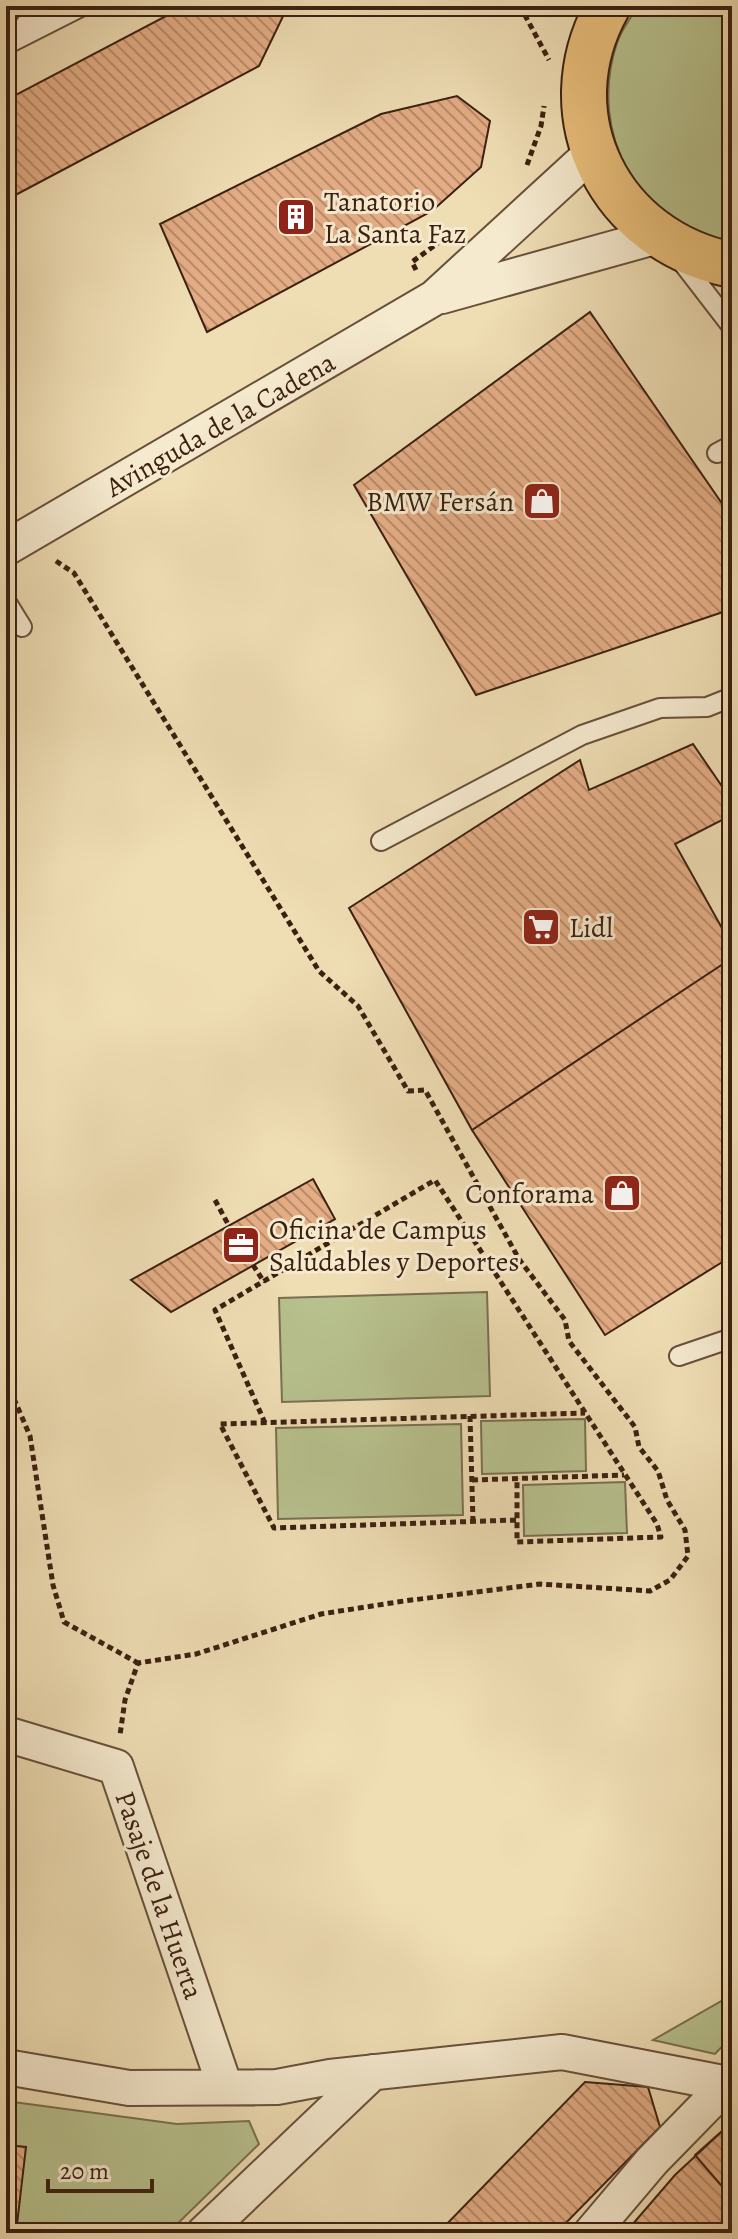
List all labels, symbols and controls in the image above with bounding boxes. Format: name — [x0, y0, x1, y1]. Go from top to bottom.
place label: Tanatorio La Santa Faz — [324, 183, 466, 253]
building icon: Tanatorio La Santa Faz — [275, 196, 317, 238]
street label: Avinguda de la Cadena — [98, 344, 342, 507]
shop icon: BMW Fersán — [521, 480, 563, 522]
place label: BMW Fersán — [366, 483, 514, 521]
supermarket icon: Lidl — [520, 906, 562, 948]
place label: Lidl — [569, 909, 613, 947]
shop icon: Conforama — [601, 1172, 643, 1214]
place label: Conforama — [465, 1175, 594, 1213]
place label: Oficina de Campus Saludables y Deportes — [269, 1211, 520, 1281]
office icon: Oficina de Campus Saludables y Deportes — [220, 1224, 262, 1266]
street label: Pasaje de la Huerta — [106, 1786, 212, 2004]
scale bar — [48, 2143, 152, 2193]
text: 20 m — [60, 2155, 109, 2187]

